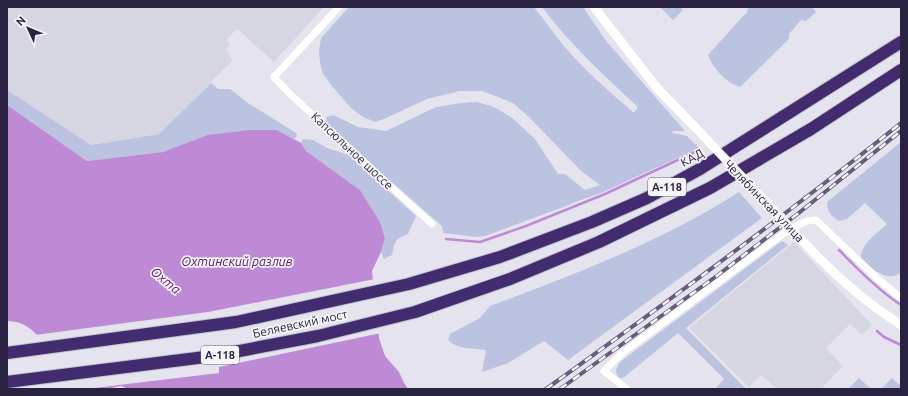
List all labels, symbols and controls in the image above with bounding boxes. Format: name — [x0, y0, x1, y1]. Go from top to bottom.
north arrow — [8, 8, 48, 48]
text: N — [14, 14, 28, 28]
street label: Капсюльное шоссе — [309, 110, 396, 192]
street label: КАД — [678, 146, 705, 169]
street label: Челябинская улица — [722, 157, 807, 244]
road number: А-118 — [648, 178, 686, 196]
water label: Охтинский разлив — [181, 254, 293, 268]
water label: Охта — [149, 264, 183, 296]
street label: Беляевский мост — [251, 307, 349, 340]
road number: А-118 — [201, 346, 239, 364]

